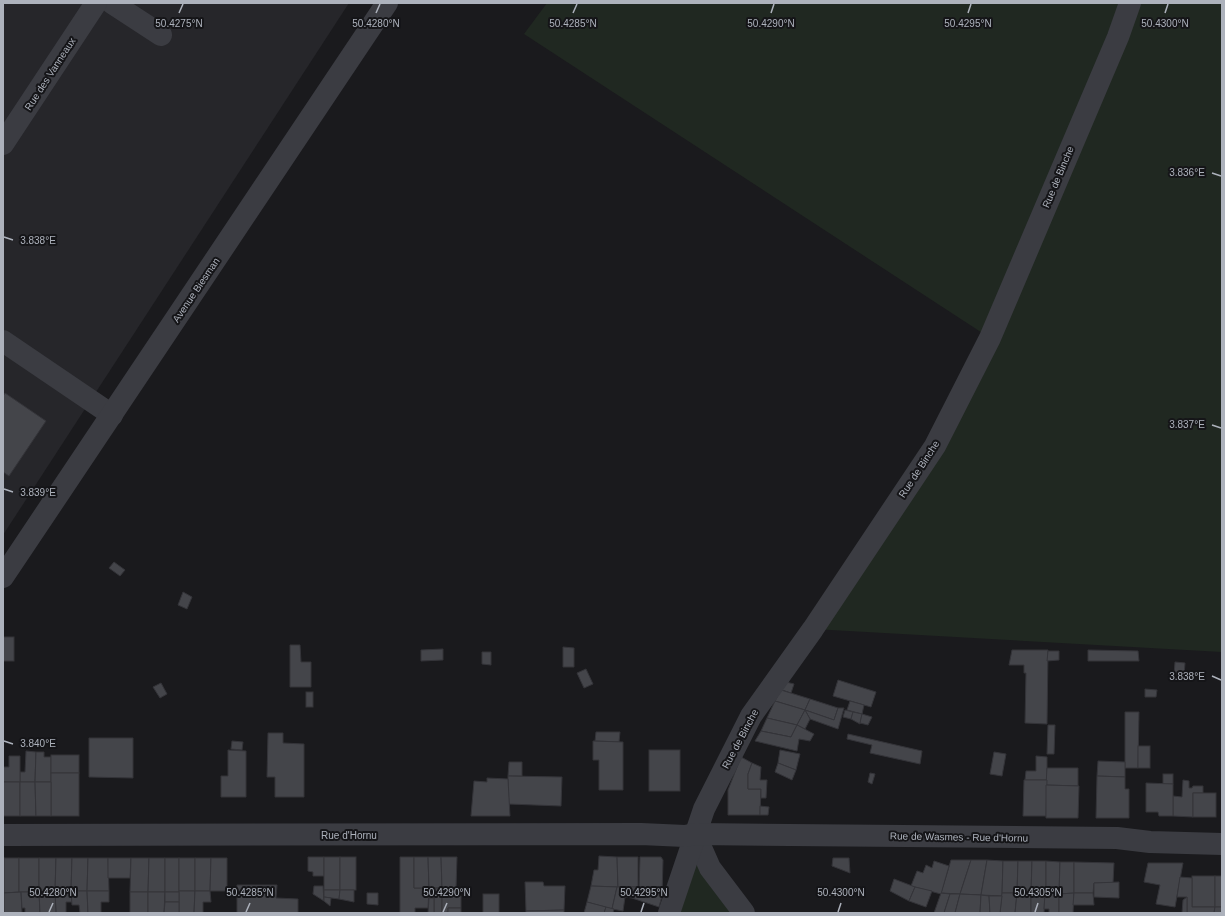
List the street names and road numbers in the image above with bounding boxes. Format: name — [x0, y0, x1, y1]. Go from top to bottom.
street label: Rue des Vanneaux — [22, 36, 78, 112]
street label: Rue de Binche — [1040, 144, 1076, 209]
street label: Avenue Biesman — [170, 256, 222, 324]
street label: Rue de Binche — [897, 438, 942, 500]
street label: Rue de Binche — [720, 707, 760, 771]
street label: Rue d'Hornu — [321, 830, 377, 841]
street label: Rue de Wasmes - Rue d'Hornu — [890, 830, 1028, 844]

